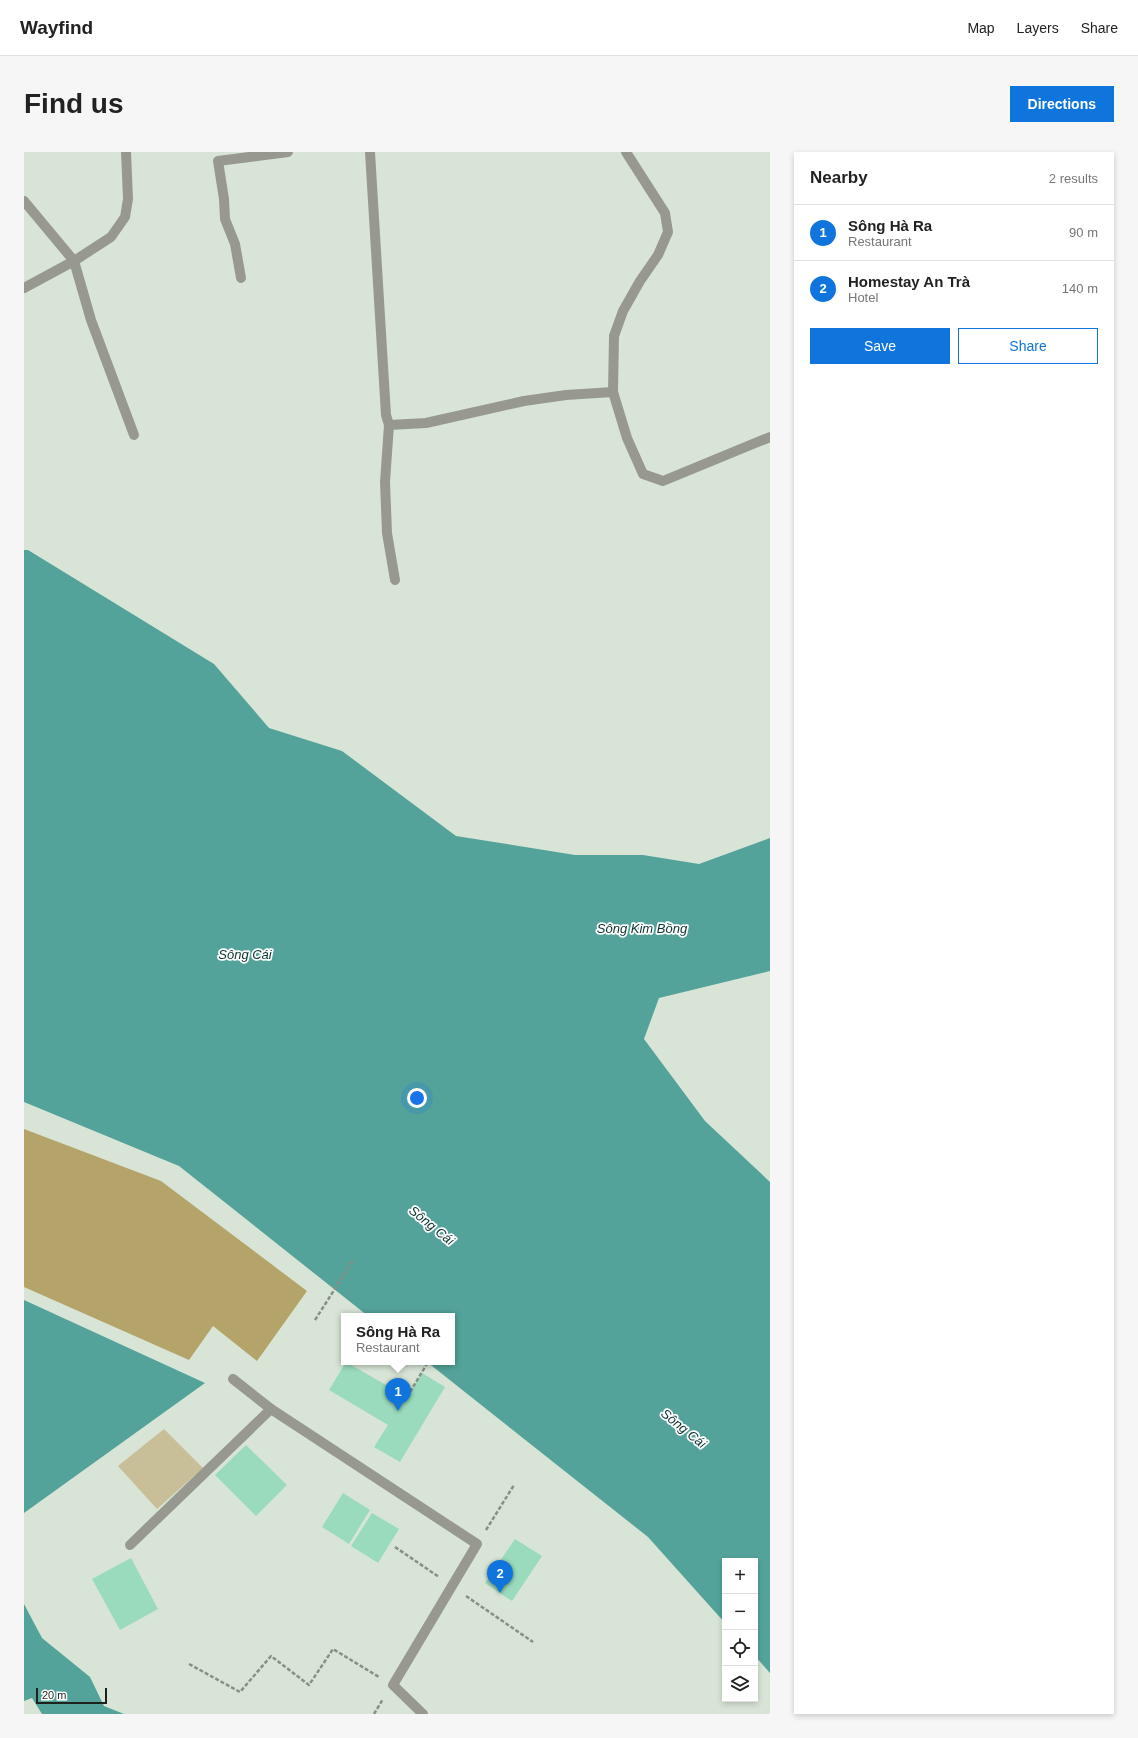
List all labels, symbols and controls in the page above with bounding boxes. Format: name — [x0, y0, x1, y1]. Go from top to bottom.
text: Wayfind — [20, 17, 93, 38]
text: Map — [967, 20, 995, 36]
text: Layers — [1017, 20, 1059, 36]
text: Share — [1081, 20, 1118, 36]
button: Directions — [1010, 86, 1114, 122]
text: Find us — [24, 88, 124, 119]
text: Nearby — [810, 168, 868, 187]
text: 2 results — [1049, 171, 1098, 186]
text: Sông Hà Ra — [848, 217, 932, 234]
text: 1 — [819, 225, 827, 240]
text: 90 m — [1069, 225, 1098, 240]
text: Restaurant — [848, 234, 912, 249]
text: Homestay An Trà — [848, 273, 970, 290]
text: 2 — [819, 281, 827, 296]
text: 140 m — [1062, 281, 1098, 296]
text: Hotel — [848, 290, 878, 305]
button: Save — [810, 328, 950, 364]
button: Share — [958, 328, 1098, 364]
water label: Sông Kim Bồng — [597, 921, 688, 936]
water label: Sông Cái — [218, 947, 273, 962]
your location — [407, 1088, 427, 1108]
water label: Sông Cái — [406, 1203, 458, 1249]
popup — [341, 1313, 455, 1365]
text: Sông Hà Ra — [356, 1323, 440, 1340]
text: Restaurant — [356, 1340, 420, 1355]
pin: 1 — [385, 1378, 411, 1411]
water label: Sông Cái — [658, 1406, 710, 1452]
map controls — [722, 1558, 758, 1702]
button: + — [722, 1558, 758, 1594]
pin: 2 — [487, 1560, 513, 1593]
button: − — [722, 1594, 758, 1630]
button: locate — [722, 1630, 758, 1666]
button: layers — [722, 1666, 758, 1702]
scale bar — [36, 1686, 107, 1705]
text: 20 m — [42, 1689, 66, 1701]

